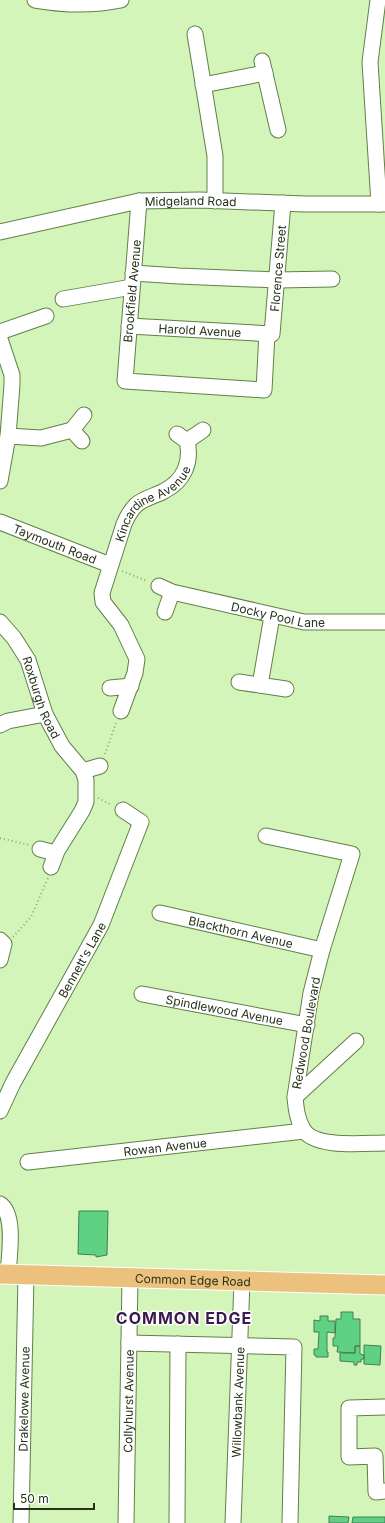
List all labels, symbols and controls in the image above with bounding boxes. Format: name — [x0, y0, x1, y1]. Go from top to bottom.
street label: Midgeland Road — [145, 192, 237, 209]
street label: Florence Street — [266, 225, 289, 312]
street label: Brookfield Avenue — [120, 239, 144, 343]
street label: Harold Avenue — [158, 320, 242, 340]
street label: Kincardine Avenue — [111, 463, 193, 543]
street label: Taymouth Road — [11, 520, 99, 567]
street label: Docky Pool Lane — [230, 598, 325, 630]
street label: Roxburgh Road — [20, 654, 64, 741]
street label: Blackthorn Avenue — [187, 912, 295, 951]
street label: Bennett's Lane — [55, 919, 109, 1000]
street label: Redwood Boulevard — [289, 976, 323, 1090]
street label: Spindlewood Avenue — [165, 991, 284, 1028]
street label: Rowan Avenue — [123, 1134, 208, 1159]
street label: Common Edge Road — [135, 1270, 251, 1289]
district label: COMMON EDGE — [116, 1308, 252, 1328]
street label: Drakelowe Avenue — [15, 1346, 32, 1452]
street label: Willowbank Avenue — [228, 1346, 247, 1458]
street label: Collyhurst Avenue — [120, 1349, 136, 1453]
scale bar — [14, 1485, 94, 1511]
text: 50 m — [20, 1491, 49, 1506]

